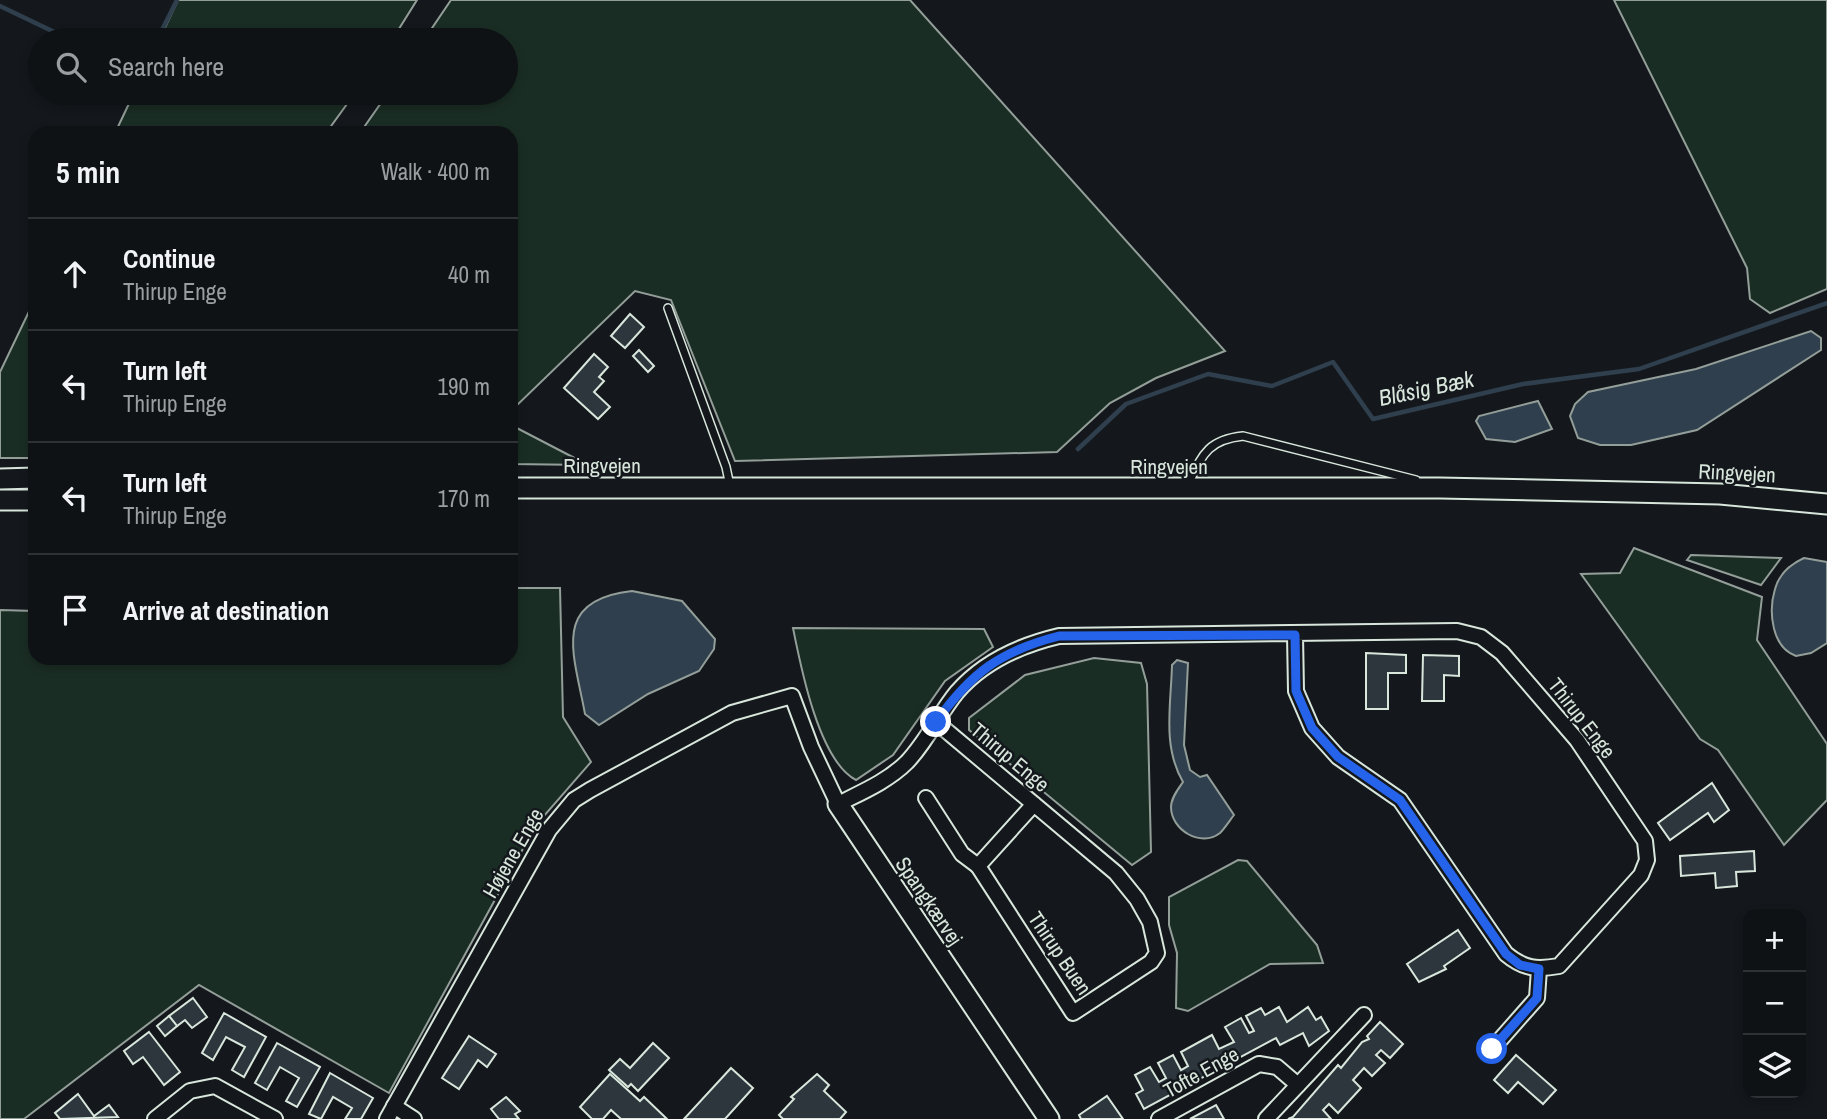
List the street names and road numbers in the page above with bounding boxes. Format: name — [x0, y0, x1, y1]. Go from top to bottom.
street label: Ringvejen — [563, 451, 641, 480]
street label: Ringvejen — [1130, 452, 1208, 481]
street label: Ringvejen — [1698, 456, 1776, 490]
street label: Thirup Enge — [1541, 672, 1623, 764]
street label: Thirup Enge — [964, 715, 1056, 799]
street label: Højene Enge — [476, 803, 550, 903]
street label: Spangkærvej — [889, 851, 969, 951]
street label: Thirup Buen — [1021, 906, 1099, 1000]
street label: Tofte Enge — [1158, 1039, 1244, 1105]

